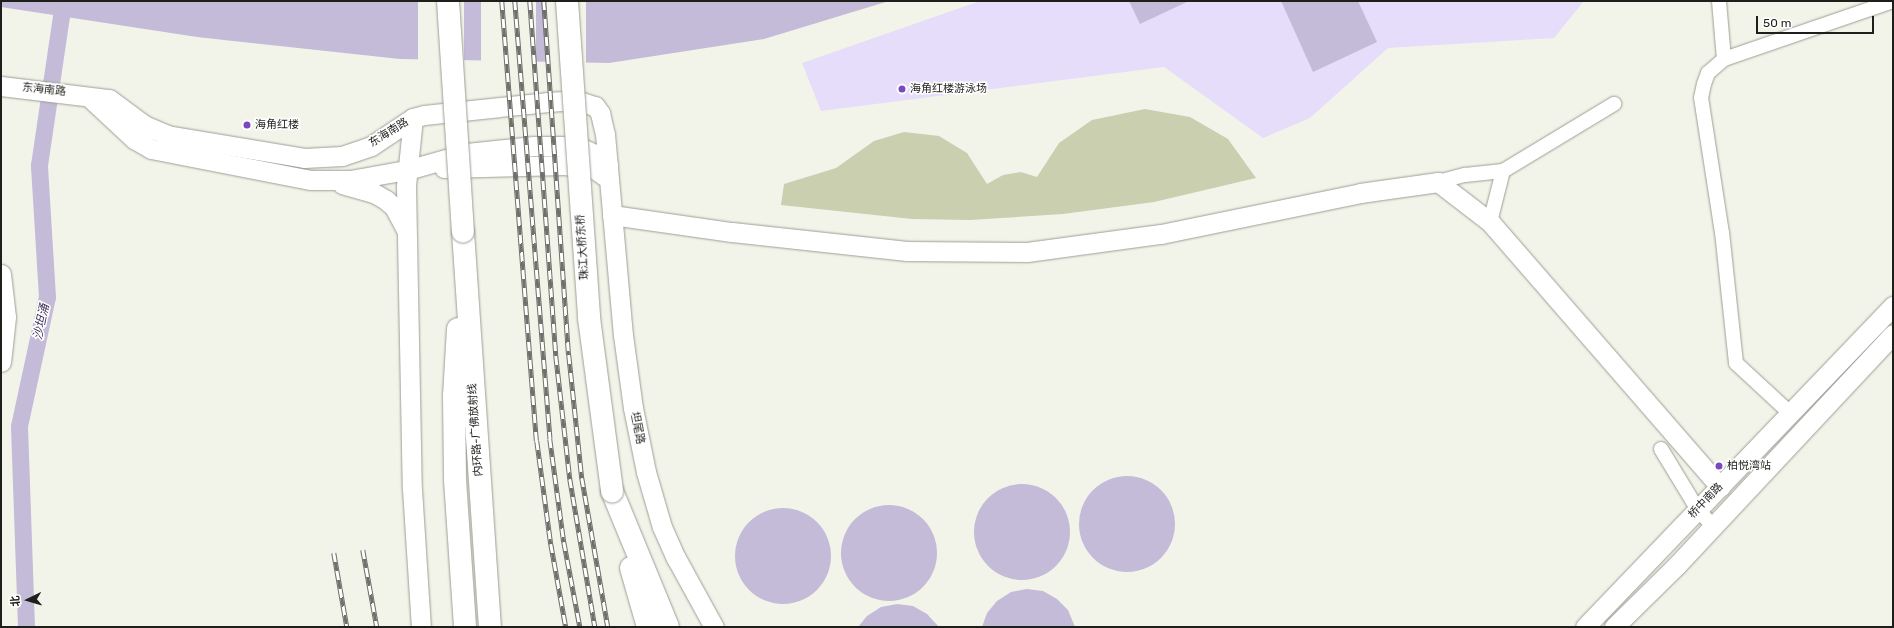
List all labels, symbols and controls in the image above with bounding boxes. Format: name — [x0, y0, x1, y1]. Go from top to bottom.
scale bar — [1758, 8, 1876, 34]
text: 50 m — [1763, 16, 1791, 30]
street label: 东海南路 — [21, 81, 67, 99]
place label: 海角红楼游泳场 — [910, 82, 987, 96]
marker: 海角红楼游泳场 — [897, 84, 907, 94]
street label: 东海南路 — [367, 116, 411, 150]
place label: 海角红楼 — [255, 118, 299, 132]
marker: 海角红楼 — [242, 120, 252, 130]
street label: 珠江大桥东桥 — [574, 214, 592, 280]
water label: 沙坦涌 — [31, 303, 53, 341]
street label: 内环路-广佛放射线 — [466, 383, 486, 477]
street label: 坦尾路 — [627, 411, 647, 445]
place label: 柏悦湾站 — [1727, 459, 1771, 473]
marker: 柏悦湾站 — [1714, 461, 1724, 471]
street label: 桥中南路 — [1686, 481, 1726, 521]
north arrow — [8, 580, 48, 620]
text: 北 — [9, 595, 23, 607]

